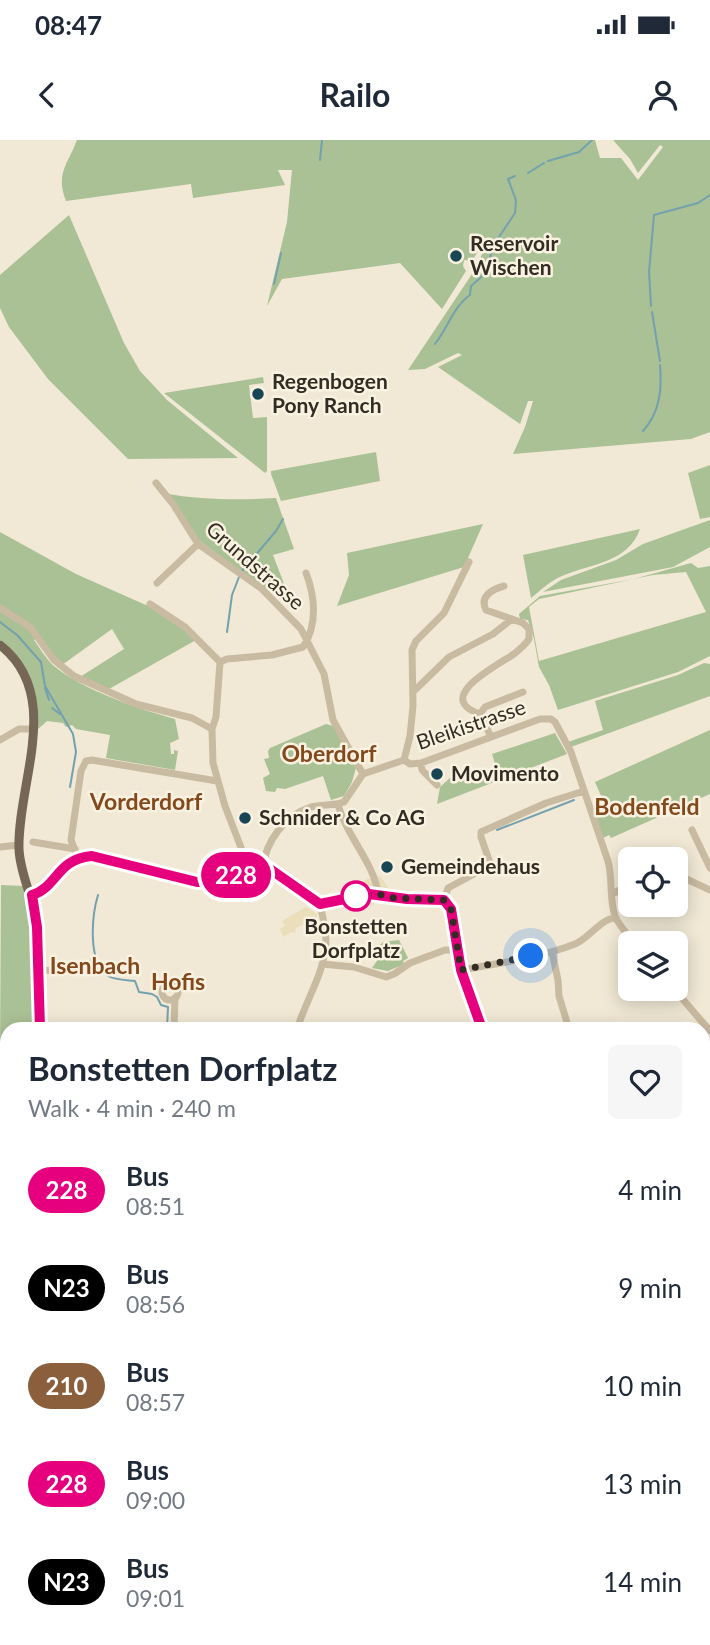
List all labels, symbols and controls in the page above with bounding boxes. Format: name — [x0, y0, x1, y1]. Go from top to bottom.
text: 08:47 — [35, 9, 102, 41]
text: Railo — [319, 75, 391, 114]
icon: back — [28, 76, 66, 114]
icon: person — [644, 76, 682, 114]
place label: Reservoir Wischen — [470, 230, 558, 279]
marker: Reservoir Wischen — [448, 248, 464, 264]
place label: Regenbogen Pony Ranch — [272, 368, 388, 417]
marker: Regenbogen Pony Ranch — [250, 386, 266, 402]
street label: Grundstrasse — [202, 515, 310, 614]
street label: Bleikistrasse — [413, 693, 528, 754]
district label: Oberdorf — [281, 739, 377, 767]
place label: Movimento — [451, 760, 559, 785]
marker: Movimento — [429, 766, 445, 782]
district label: Vorderdorf — [89, 787, 203, 815]
district label: Bodenfeld — [594, 792, 700, 820]
place label: Schnider & Co AG — [259, 804, 425, 829]
marker: Schnider & Co AG — [237, 810, 253, 826]
map controls — [618, 847, 688, 1001]
button: locate — [618, 847, 688, 917]
line badge: 228 — [196, 852, 276, 898]
place label: Gemeindehaus — [401, 853, 540, 878]
marker: Gemeindehaus — [379, 859, 395, 875]
text: 228 — [215, 860, 257, 889]
marker: Bonstetten Dorfplatz — [341, 881, 371, 911]
place label: Bonstetten Dorfplatz — [304, 913, 408, 962]
button: layers — [618, 931, 688, 1001]
your location — [513, 938, 548, 973]
district label: Isenbach — [50, 951, 140, 979]
district label: Hofis — [151, 967, 205, 995]
button: heart — [608, 1045, 682, 1119]
text: Bonstetten Dorfplatz — [28, 1048, 337, 1088]
text: Walk · 4 min · 240 m — [28, 1094, 236, 1122]
text: Bus — [126, 1160, 169, 1192]
text: 4 min — [618, 1174, 682, 1206]
text: 228 — [46, 1175, 87, 1204]
text: 08:51 — [126, 1192, 185, 1220]
text: Bus — [126, 1258, 169, 1290]
text: 9 min — [618, 1272, 682, 1304]
text: N23 — [43, 1273, 90, 1302]
text: 08:56 — [126, 1290, 185, 1318]
text: Bus — [126, 1356, 169, 1388]
text: 10 min — [603, 1370, 682, 1402]
text: 210 — [46, 1371, 87, 1400]
text: 08:57 — [126, 1388, 185, 1416]
text: Bus — [126, 1454, 169, 1486]
text: 13 min — [603, 1468, 682, 1500]
text: 228 — [46, 1469, 87, 1498]
text: 09:00 — [126, 1486, 185, 1514]
text: Bus — [126, 1552, 169, 1584]
text: 14 min — [603, 1566, 682, 1598]
text: N23 — [43, 1567, 90, 1596]
text: 09:01 — [126, 1584, 185, 1612]

